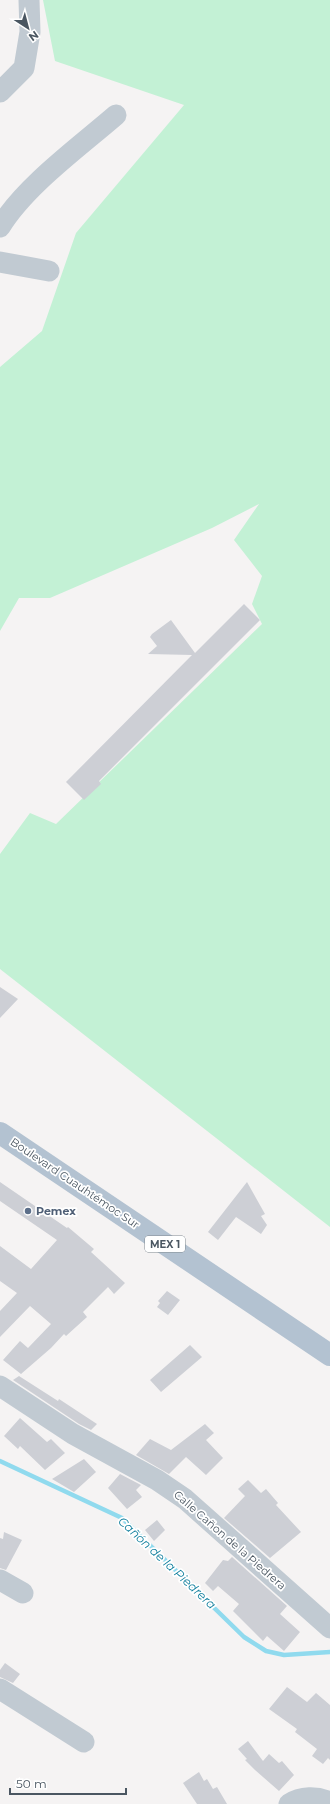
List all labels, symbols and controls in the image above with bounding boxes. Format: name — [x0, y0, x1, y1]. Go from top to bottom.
north arrow — [8, 8, 48, 48]
text: N — [26, 28, 42, 44]
street label: Boulevard Cuauhtémoc Sur — [8, 1135, 142, 1231]
place label: Pemex — [36, 1204, 76, 1218]
marker: Pemex — [23, 1206, 33, 1216]
road number: MEX 1 — [145, 1236, 185, 1252]
street label: Calle Cañon de la Piedrera — [171, 1487, 289, 1593]
water label: Cañón de la Piedrera — [115, 1513, 219, 1612]
scale bar — [10, 1770, 126, 1796]
text: 50 m — [16, 1776, 47, 1791]

